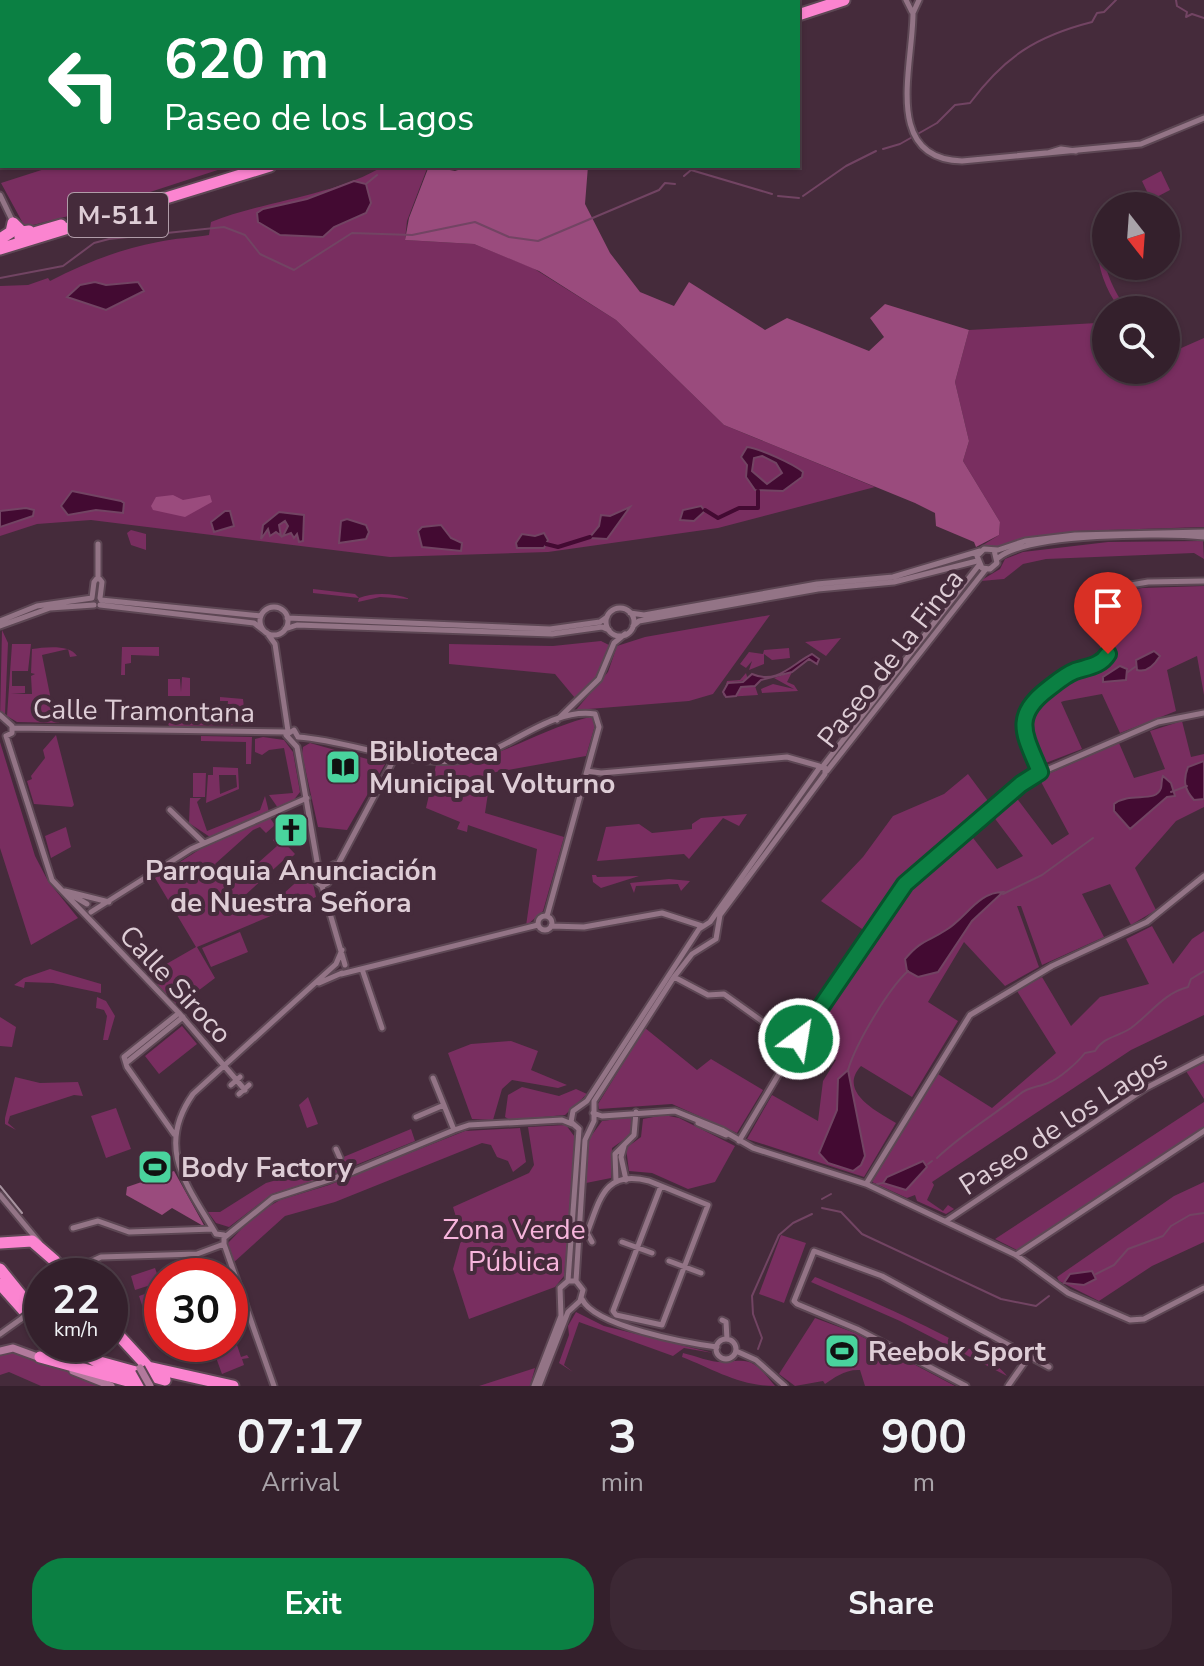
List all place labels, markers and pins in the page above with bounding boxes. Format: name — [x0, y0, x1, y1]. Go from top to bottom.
pin — [1074, 572, 1142, 654]
place label: Biblioteca Municipal Volturno — [369, 733, 615, 803]
library icon: Biblioteca Municipal Volturno — [324, 748, 362, 786]
church icon: Parroquia Anunciación de Nuestra Señora — [272, 811, 310, 849]
place label: Parroquia Anunciación de Nuestra Señora — [145, 852, 437, 922]
sports icon: Body Factory — [136, 1148, 174, 1186]
place label: Body Factory — [181, 1149, 353, 1187]
sports icon: Reebok Sport — [823, 1332, 861, 1370]
place label: Reebok Sport — [868, 1333, 1046, 1371]

